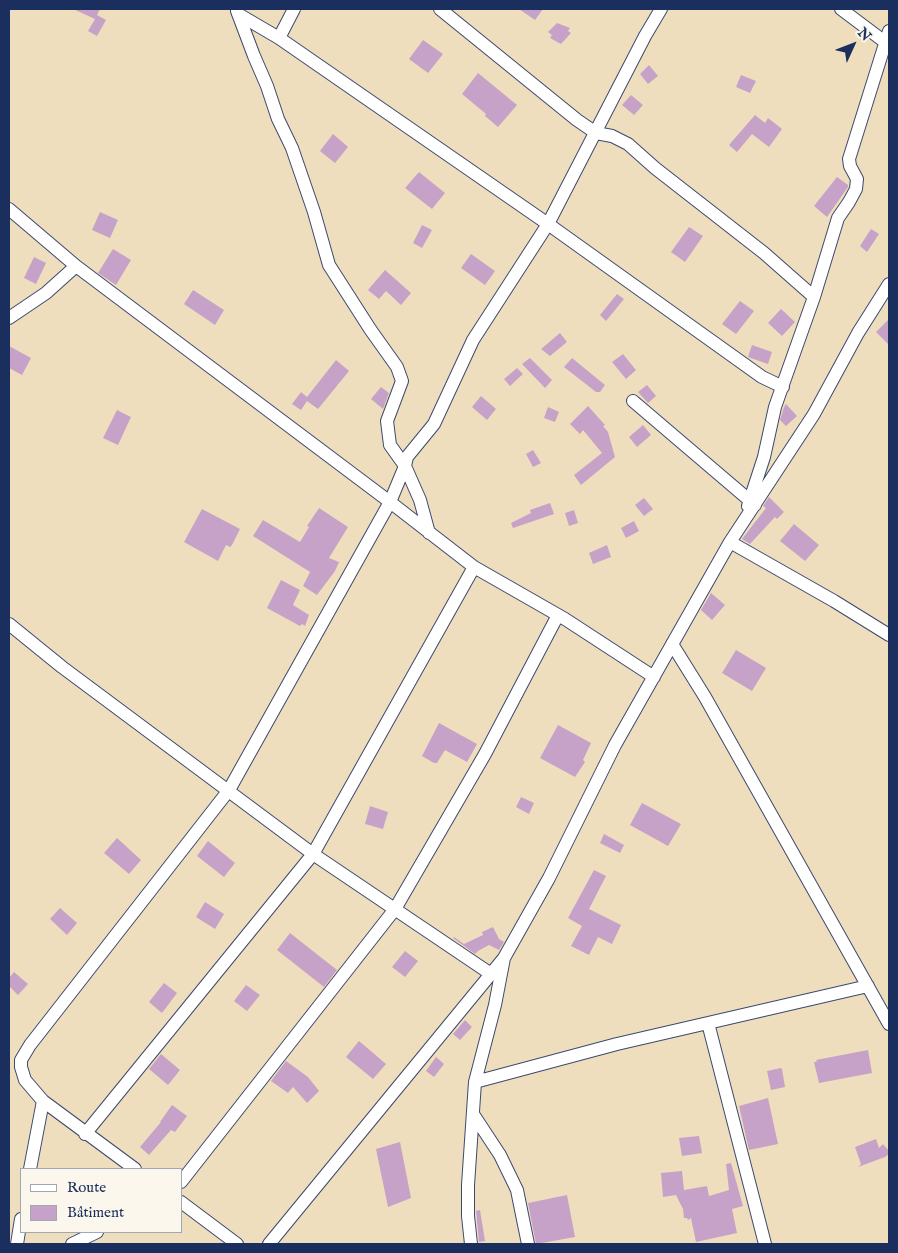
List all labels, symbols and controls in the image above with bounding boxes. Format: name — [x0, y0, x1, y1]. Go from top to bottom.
north arrow — [828, 20, 878, 70]
text: N — [853, 24, 875, 45]
legend — [20, 1168, 182, 1233]
text: Route — [67, 1178, 106, 1197]
text: Bâtiment — [67, 1203, 124, 1222]

